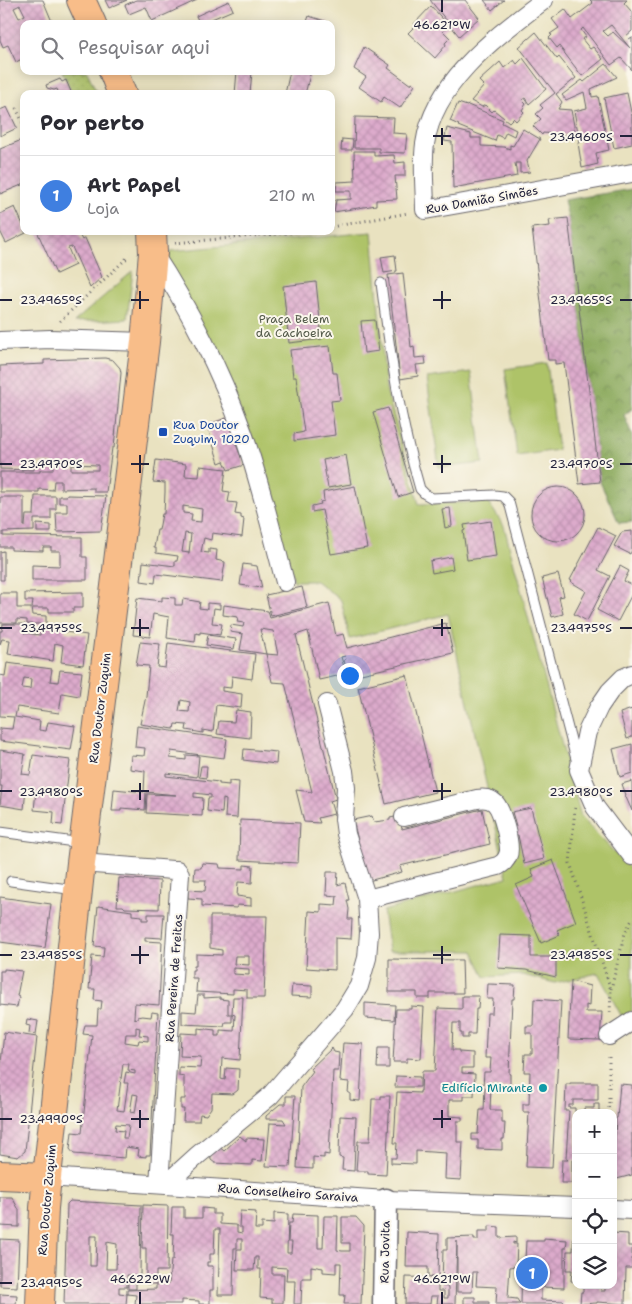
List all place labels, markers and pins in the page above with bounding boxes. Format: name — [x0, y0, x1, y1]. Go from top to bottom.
place label: Rua Doutor Zuquim, 1020 — [173, 417, 250, 447]
marker: Rua Doutor Zuquim, 1020 — [157, 426, 169, 438]
place label: Edifício Mirante — [442, 1080, 533, 1096]
marker: Edifício Mirante — [537, 1082, 549, 1094]
pin: 1 — [516, 1254, 548, 1292]

